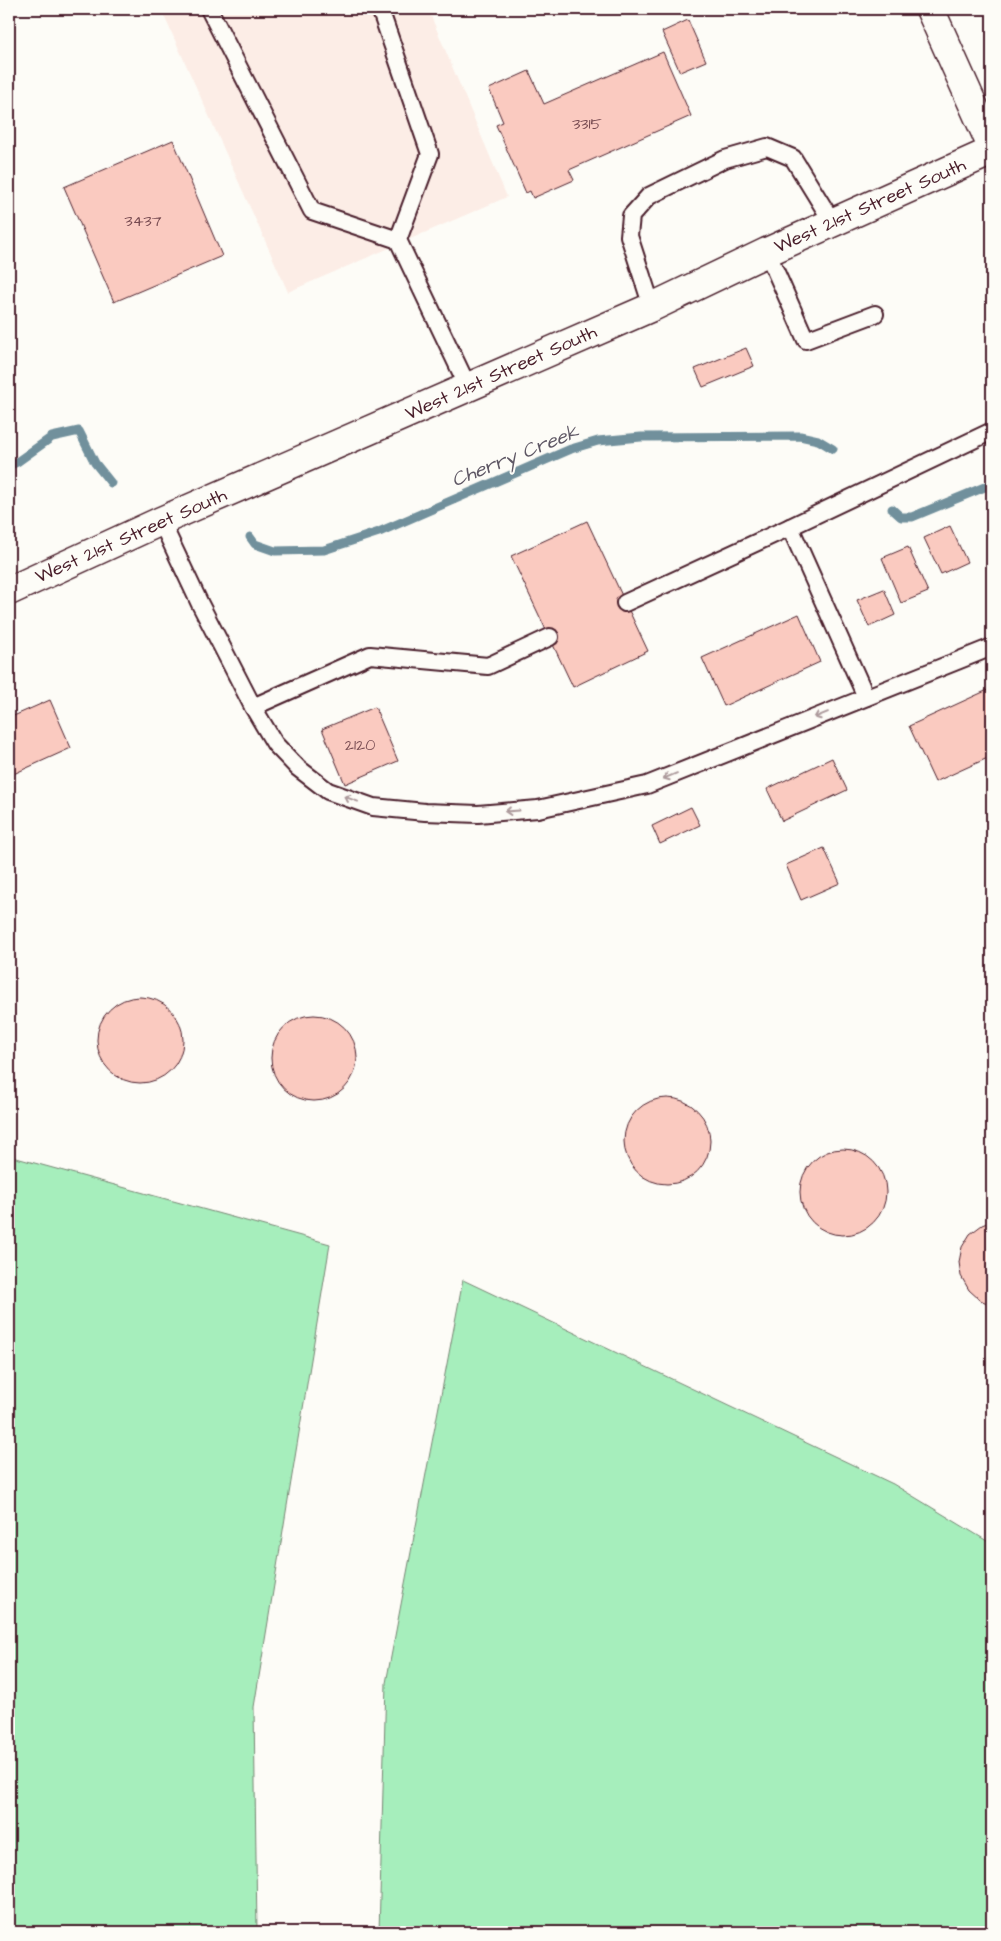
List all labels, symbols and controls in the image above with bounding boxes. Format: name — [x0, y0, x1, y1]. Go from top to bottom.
house number: 3315 — [572, 113, 603, 135]
street label: West 21st Street South — [770, 151, 971, 260]
house number: 3437 — [124, 210, 162, 232]
street label: West 21st Street South — [401, 318, 602, 427]
water label: Cherry Creek — [447, 417, 584, 495]
street label: West 21st Street South — [31, 481, 232, 590]
one-way arrow — [813, 712, 828, 721]
house number: 2120 — [345, 734, 375, 756]
one-way arrow — [663, 771, 678, 781]
one-way arrow — [344, 794, 359, 803]
one-way arrow — [504, 807, 520, 816]

